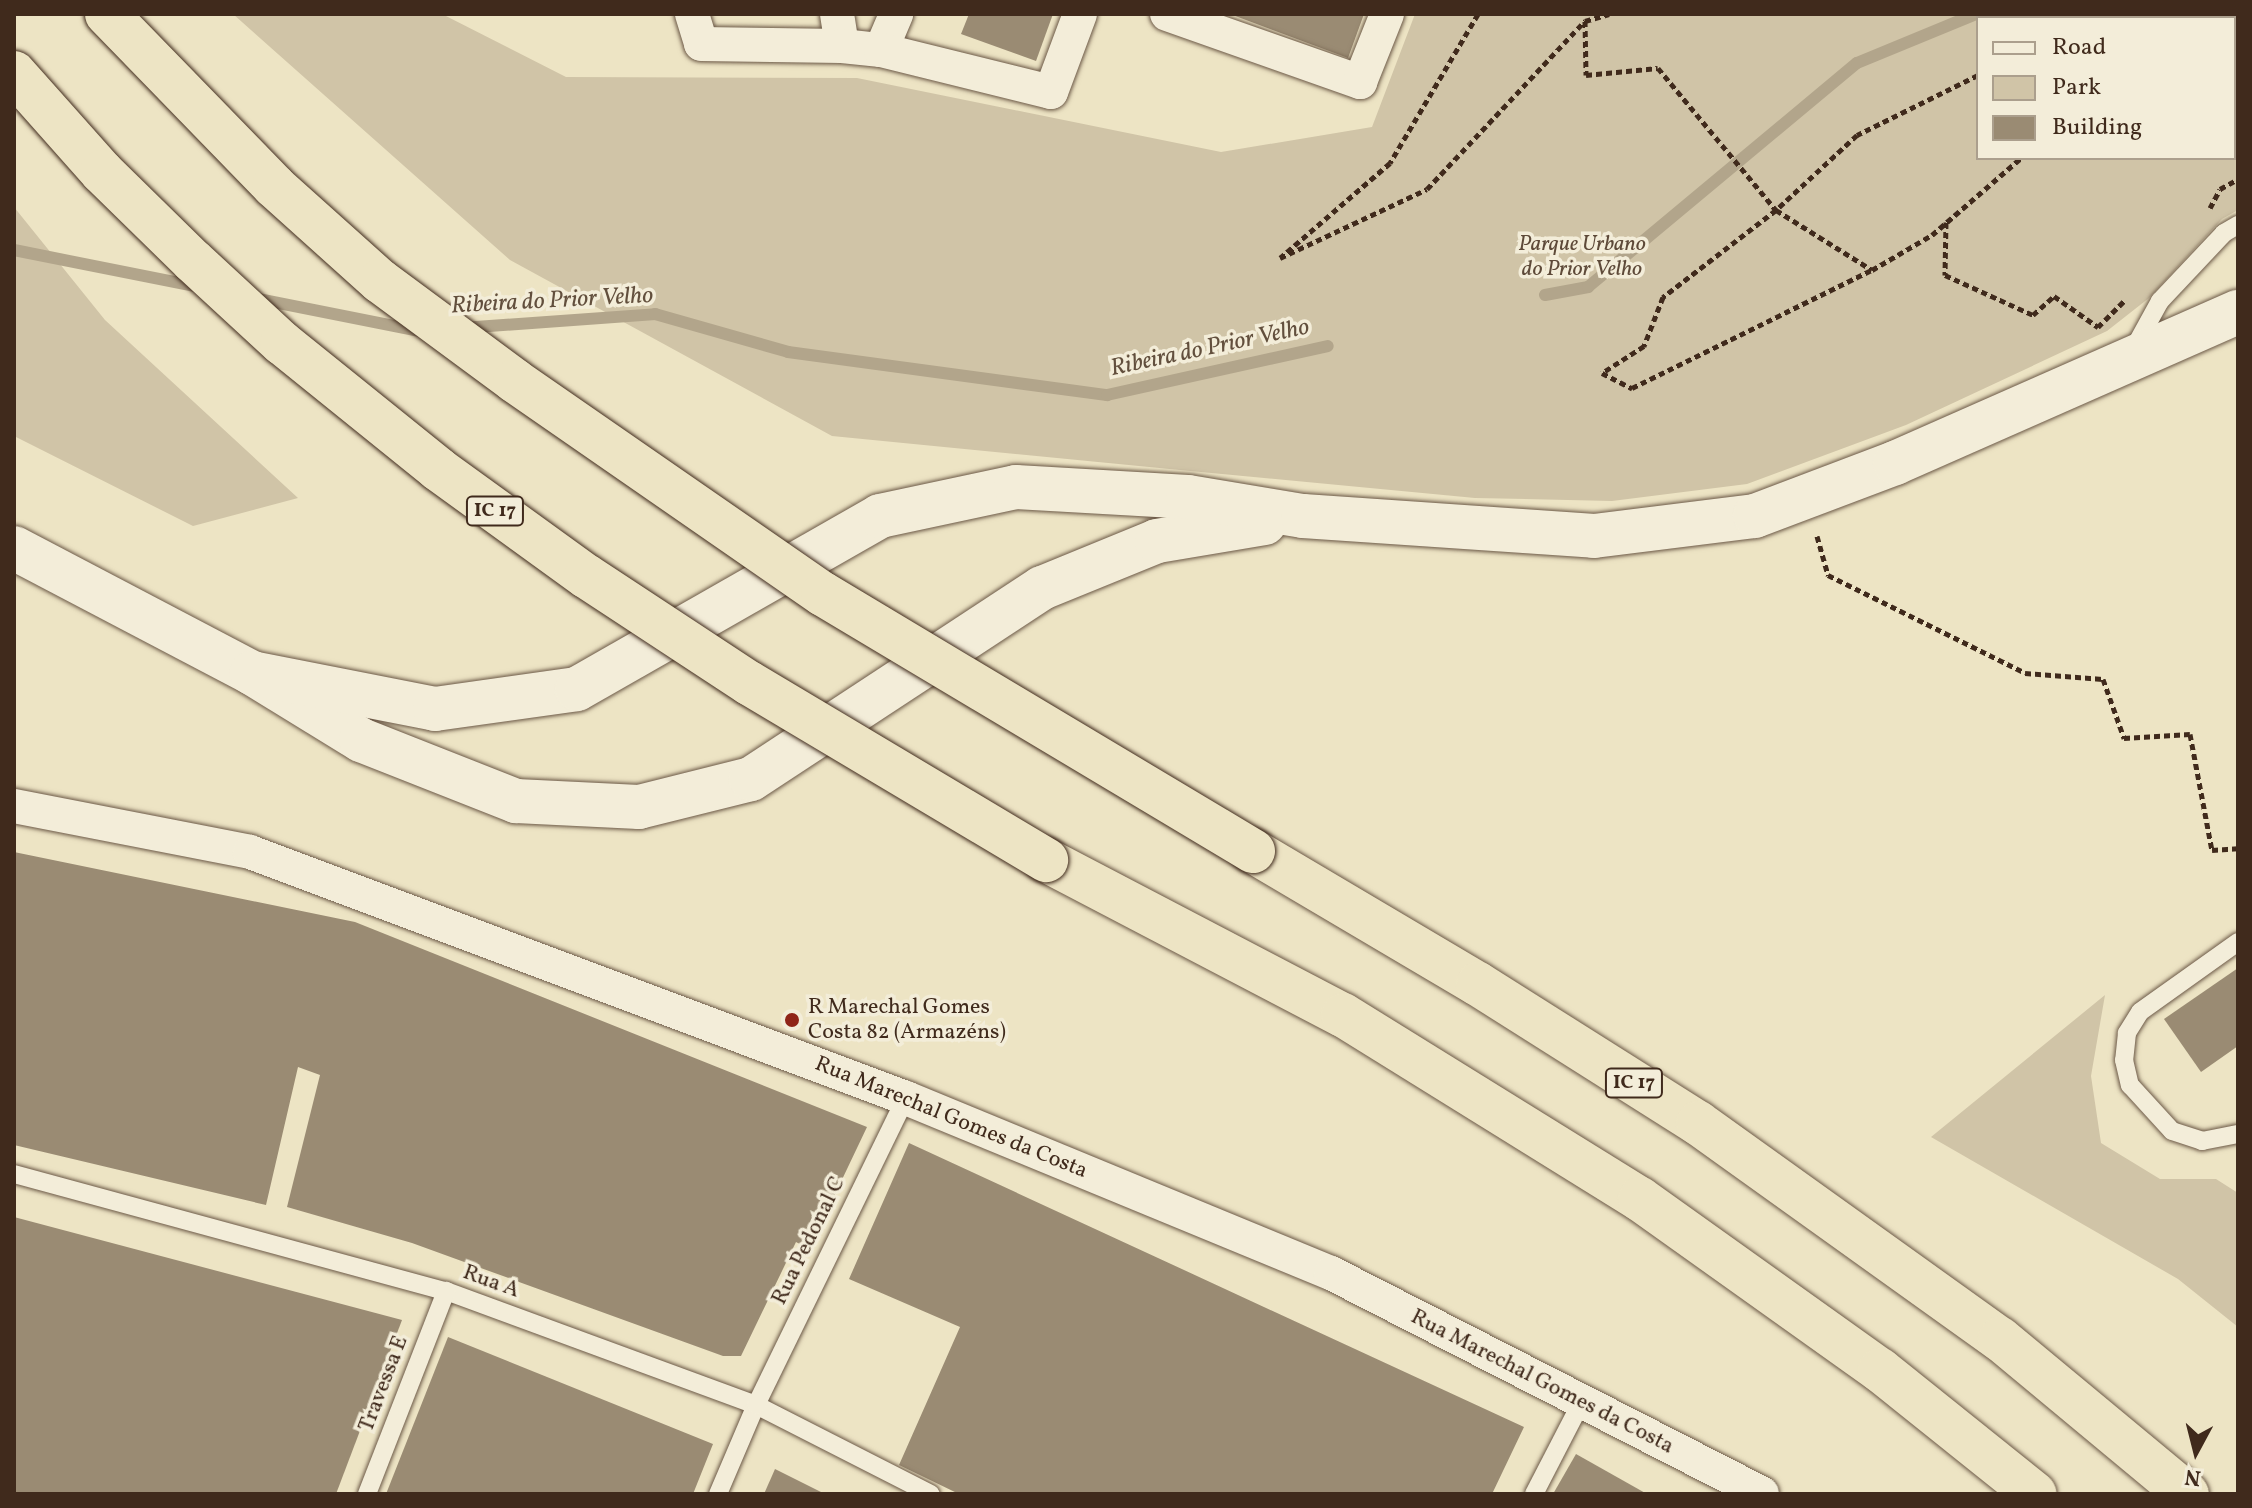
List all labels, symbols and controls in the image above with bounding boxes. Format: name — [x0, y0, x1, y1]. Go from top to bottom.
legend — [1976, 16, 2236, 160]
text: Road — [2052, 31, 2106, 65]
text: Park — [2052, 71, 2101, 105]
text: Building — [2052, 111, 2142, 145]
park label: Parque Urbano do Prior Velho — [1518, 231, 1646, 282]
water label: Ribeira do Prior Velho — [450, 282, 654, 322]
water label: Ribeira do Prior Velho — [1108, 314, 1312, 384]
road number: IC 17 — [465, 495, 525, 527]
place label: R Marechal Gomes Costa 82 (Armazéns) — [808, 994, 1006, 1046]
marker: R Marechal Gomes Costa 82 (Armazéns) — [783, 1011, 801, 1029]
street label: Rua Marechal Gomes da Costa — [811, 1051, 1091, 1185]
road number: IC 17 — [1604, 1067, 1664, 1099]
street label: Rua Pedonal C — [767, 1173, 851, 1309]
street label: Rua A — [459, 1260, 523, 1304]
street label: Rua Marechal Gomes da Costa — [1406, 1304, 1678, 1460]
street label: Travessa E — [354, 1332, 414, 1436]
north arrow — [2156, 1412, 2236, 1492]
text: N — [2183, 1460, 2203, 1493]

